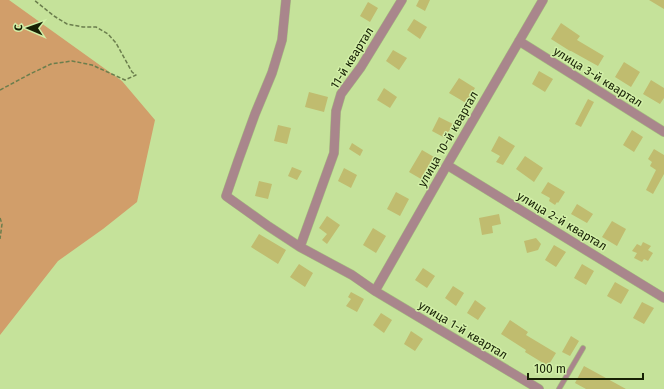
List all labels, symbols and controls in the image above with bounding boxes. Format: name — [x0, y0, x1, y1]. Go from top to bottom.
north arrow — [8, 8, 48, 48]
text: С — [12, 24, 25, 31]
street label: 11-й квартал — [328, 25, 376, 91]
street label: улица 3-й квартал — [551, 44, 645, 110]
street label: улица 10-й квартал — [415, 89, 481, 189]
street label: улица 2-й квартал — [515, 189, 609, 253]
street label: улица 1-й квартал — [416, 298, 510, 362]
scale bar — [528, 355, 643, 381]
text: 100 m — [534, 362, 566, 376]

